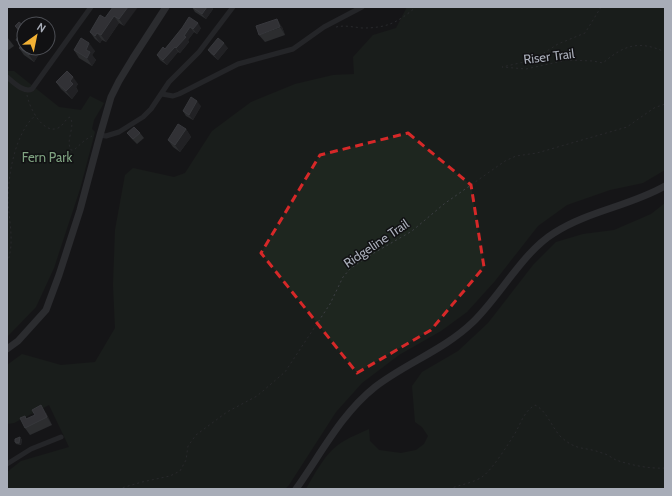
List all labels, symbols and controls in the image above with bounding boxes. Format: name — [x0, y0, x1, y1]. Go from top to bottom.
north arrow — [16, 16, 56, 56]
text: N — [34, 20, 49, 36]
street label: Riser Trail — [522, 45, 576, 67]
park label: Fern Park — [22, 149, 72, 165]
street label: Ridgeline Trail — [340, 215, 412, 271]

